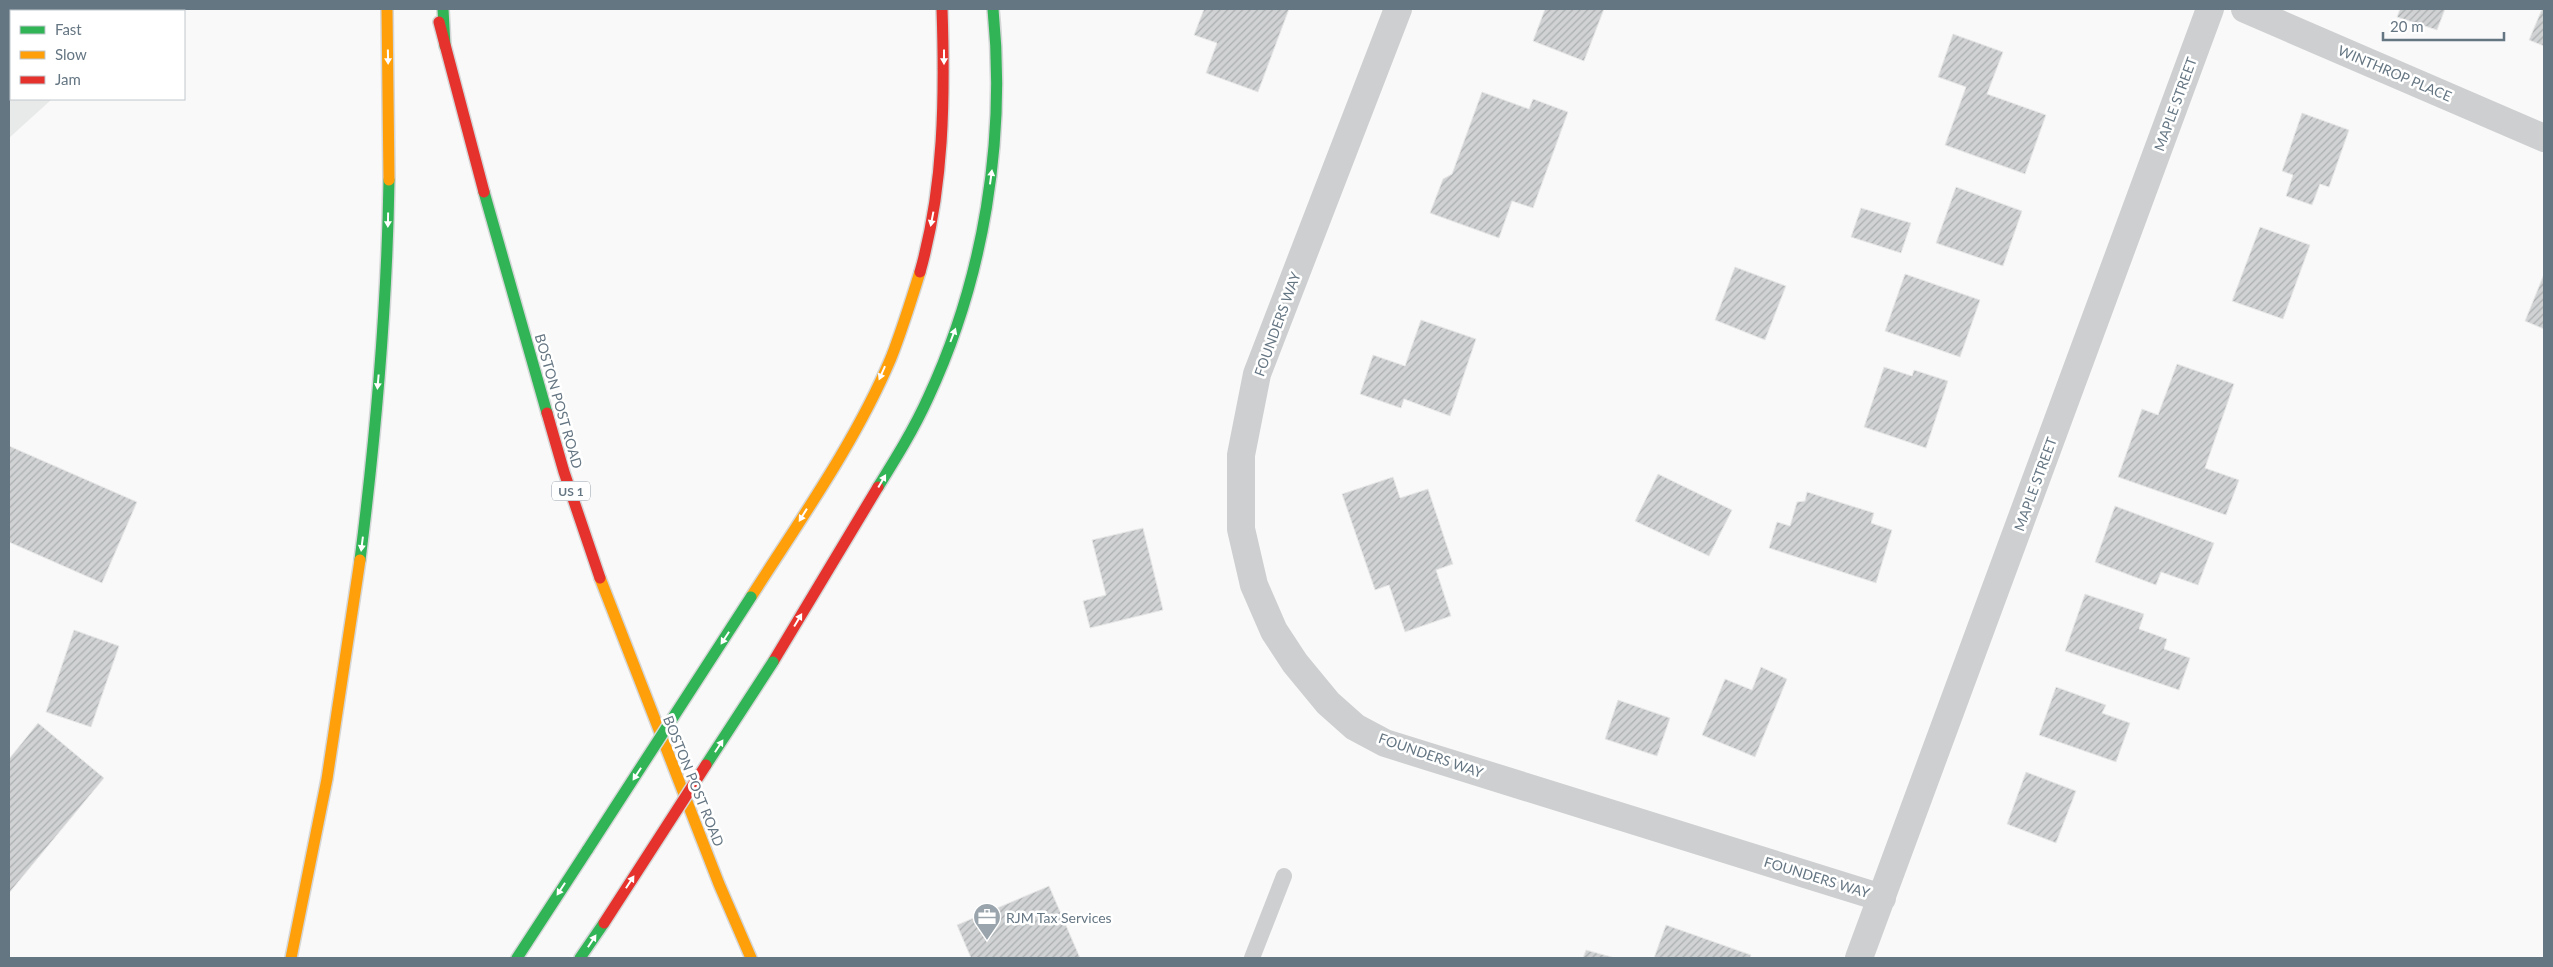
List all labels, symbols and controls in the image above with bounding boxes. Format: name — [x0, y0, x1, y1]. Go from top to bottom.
legend — [10, 10, 185, 100]
scale bar — [2383, 10, 2504, 42]
text: 20 m — [2390, 17, 2424, 35]
text: Fast — [55, 20, 82, 38]
street label: WINTHROP PLACE — [2336, 41, 2454, 105]
text: Slow — [55, 45, 87, 63]
one-way arrow — [384, 50, 392, 66]
one-way arrow — [940, 50, 948, 66]
street label: MAPLE STREET — [2150, 54, 2200, 153]
text: Jam — [55, 70, 81, 88]
one-way arrow — [987, 169, 995, 185]
one-way arrow — [384, 212, 392, 228]
one-way arrow — [928, 212, 936, 227]
street label: FOUNDERS WAY — [1250, 269, 1304, 378]
one-way arrow — [949, 328, 957, 342]
street label: BOSTON POST ROAD — [532, 332, 586, 470]
one-way arrow — [878, 366, 886, 380]
one-way arrow — [374, 374, 382, 390]
street label: MAPLE STREET — [2010, 434, 2060, 533]
one-way arrow — [878, 474, 887, 487]
road number: US 1 — [552, 482, 590, 501]
one-way arrow — [798, 508, 808, 522]
one-way arrow — [358, 536, 366, 552]
one-way arrow — [794, 614, 803, 627]
one-way arrow — [720, 631, 730, 644]
street label: BOSTON POST ROAD — [660, 713, 728, 849]
street label: FOUNDERS WAY — [1376, 729, 1486, 781]
one-way arrow — [714, 739, 723, 753]
one-way arrow — [632, 767, 641, 781]
street label: FOUNDERS WAY — [1762, 853, 1872, 901]
one-way arrow — [625, 876, 635, 889]
one-way arrow — [557, 883, 566, 896]
office icon: RJM Tax Services — [972, 902, 1002, 941]
place label: RJM Tax Services — [1006, 909, 1112, 926]
one-way arrow — [587, 934, 597, 947]

